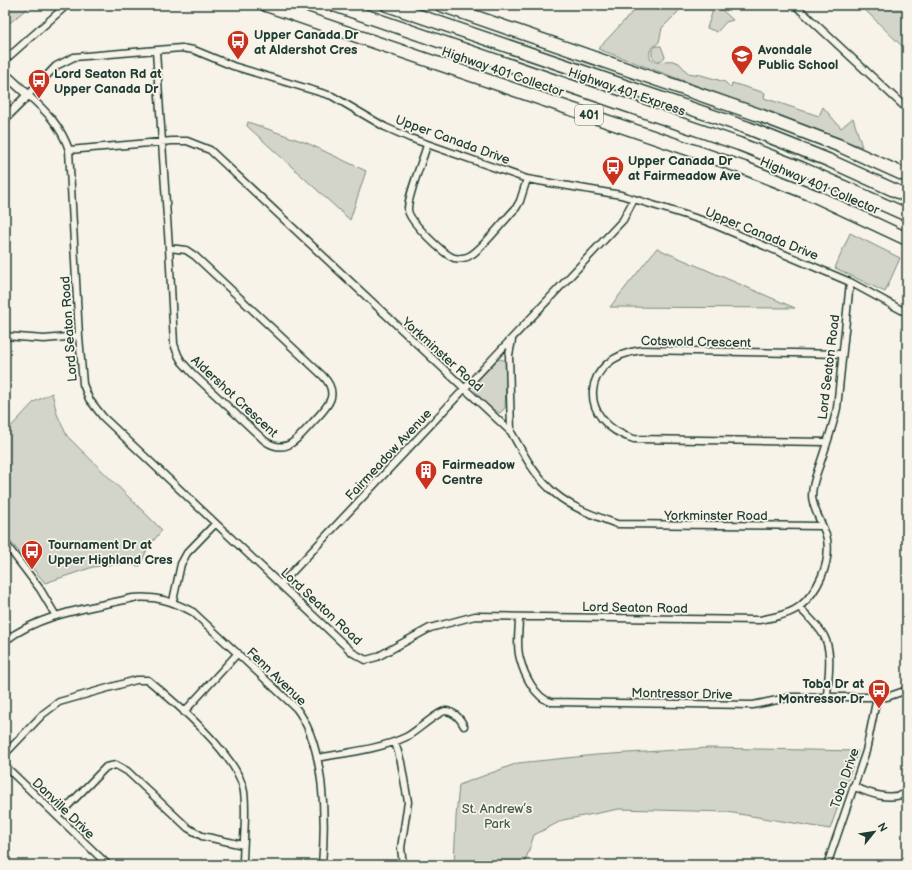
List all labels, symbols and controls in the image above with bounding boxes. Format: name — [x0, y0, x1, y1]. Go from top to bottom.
place label: Upper Canada Dr at Aldershot Cres — [254, 27, 359, 58]
bus stop icon: Upper Canada Dr at Aldershot Cres — [225, 28, 251, 61]
place label: Avondale Public School — [757, 42, 838, 73]
street label: Highway 401 Collector — [439, 43, 566, 101]
school or university icon: Avondale Public School — [729, 43, 755, 76]
street label: Highway 401 Express — [566, 63, 688, 119]
place label: Lord Seaton Rd at Upper Canada Dr — [54, 66, 162, 97]
bus stop icon: Lord Seaton Rd at Upper Canada Dr — [26, 67, 52, 100]
road number: 401 — [575, 105, 603, 125]
street label: Upper Canada Drive — [393, 112, 512, 168]
place label: Upper Canada Dr at Fairmeadow Ave — [628, 153, 741, 184]
street label: Highway 401 Collector — [757, 153, 882, 218]
bus stop icon: Upper Canada Dr at Fairmeadow Ave — [600, 154, 626, 187]
street label: Upper Canada Drive — [703, 204, 821, 264]
street label: Lord Seaton Road — [57, 276, 81, 382]
street label: Yorkminster Road — [398, 314, 486, 395]
street label: Lord Seaton Road — [815, 314, 843, 421]
street label: Cotswold Crescent — [641, 333, 751, 351]
street label: Aldershot Crescent — [188, 352, 281, 441]
street label: Fairmeadow Avenue — [342, 406, 435, 504]
place label: Fairmeadow Centre — [442, 457, 515, 488]
building icon: Fairmeadow Centre — [413, 458, 439, 491]
street label: Yorkminster Road — [663, 508, 768, 524]
place label: Tournament Dr at Upper Highland Cres — [48, 537, 173, 568]
bus stop icon: Tournament Dr at Upper Highland Cres — [19, 538, 45, 571]
street label: Lord Seaton Road — [277, 565, 365, 649]
street label: Lord Seaton Road — [582, 599, 688, 617]
street label: Fenn Avenue — [243, 644, 310, 709]
place label: Toba Dr at Montressor Dr — [778, 676, 865, 707]
bus stop icon: Toba Dr at Montressor Dr — [866, 677, 892, 710]
street label: Montressor Drive — [631, 685, 733, 703]
street label: Toba Drive — [827, 746, 863, 811]
street label: Danville Drive — [29, 775, 98, 843]
park label: St. Andrew’s Park — [462, 801, 533, 832]
north arrow — [854, 812, 894, 852]
text: N — [875, 820, 890, 834]

